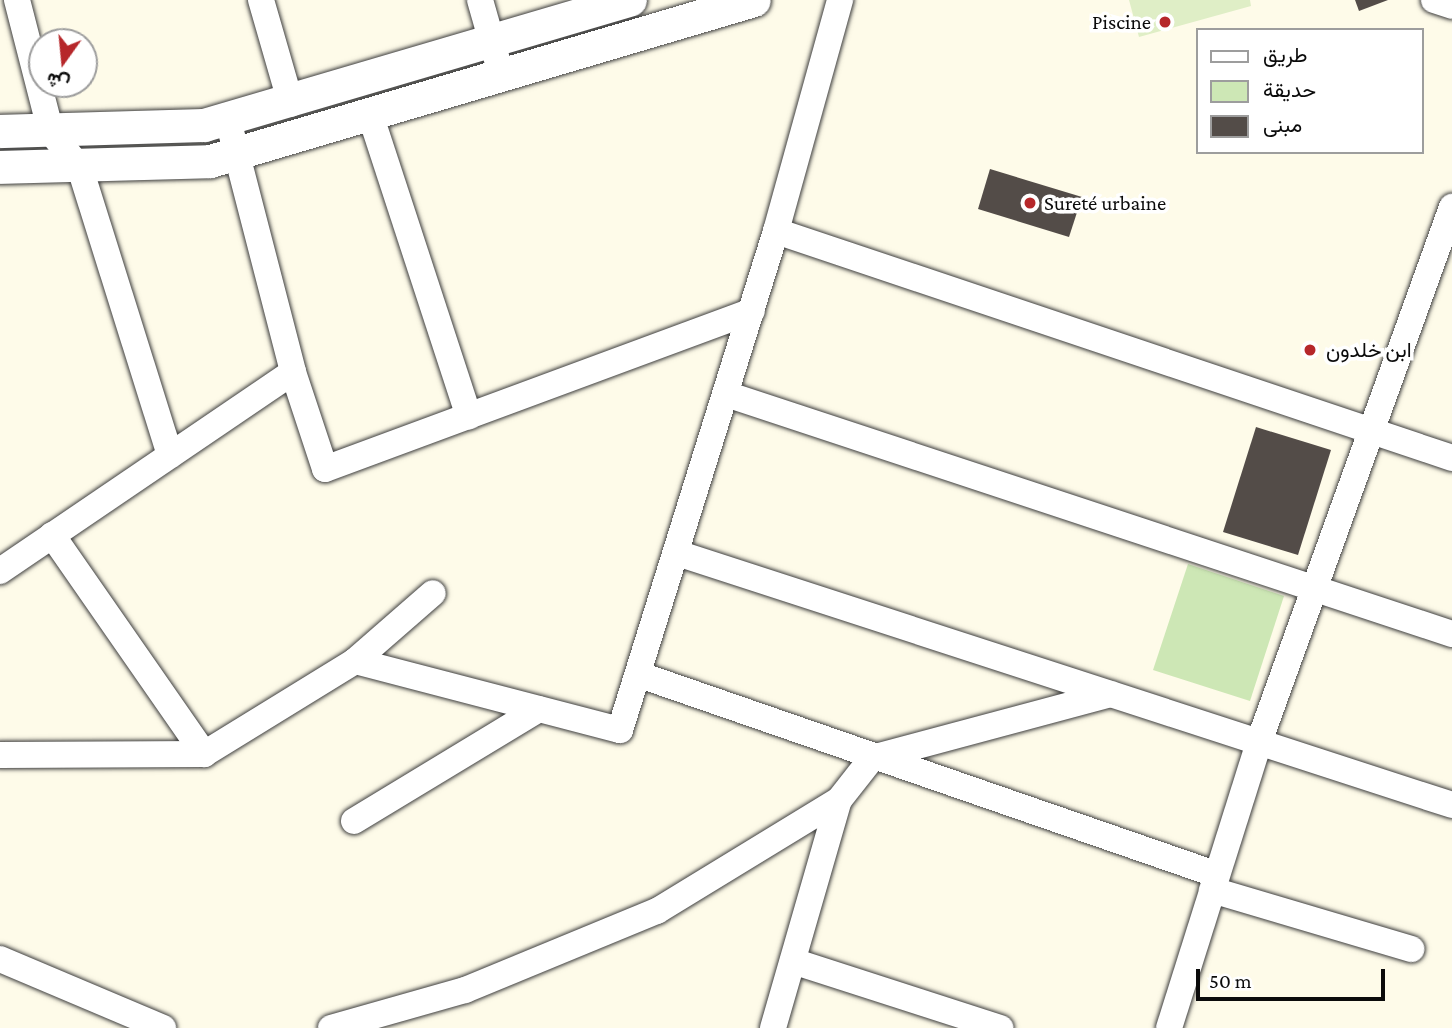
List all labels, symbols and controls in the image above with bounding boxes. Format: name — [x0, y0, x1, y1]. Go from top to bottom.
place label: Piscine — [1092, 9, 1151, 35]
marker: Piscine — [1157, 14, 1173, 30]
north arrow — [28, 28, 98, 98]
legend — [1196, 28, 1424, 154]
text: طريق — [1263, 43, 1308, 67]
text: ش — [44, 69, 72, 95]
text: حديقة — [1263, 78, 1316, 102]
text: مبنى — [1263, 113, 1302, 137]
place label: Sureté urbaine — [1044, 190, 1166, 216]
marker: Sureté urbaine — [1022, 195, 1038, 211]
place label: ابن خلدون — [1326, 337, 1412, 363]
marker: ابن خلدون — [1300, 340, 1320, 360]
scale bar — [1200, 954, 1389, 998]
text: 50 m — [1209, 969, 1252, 993]

